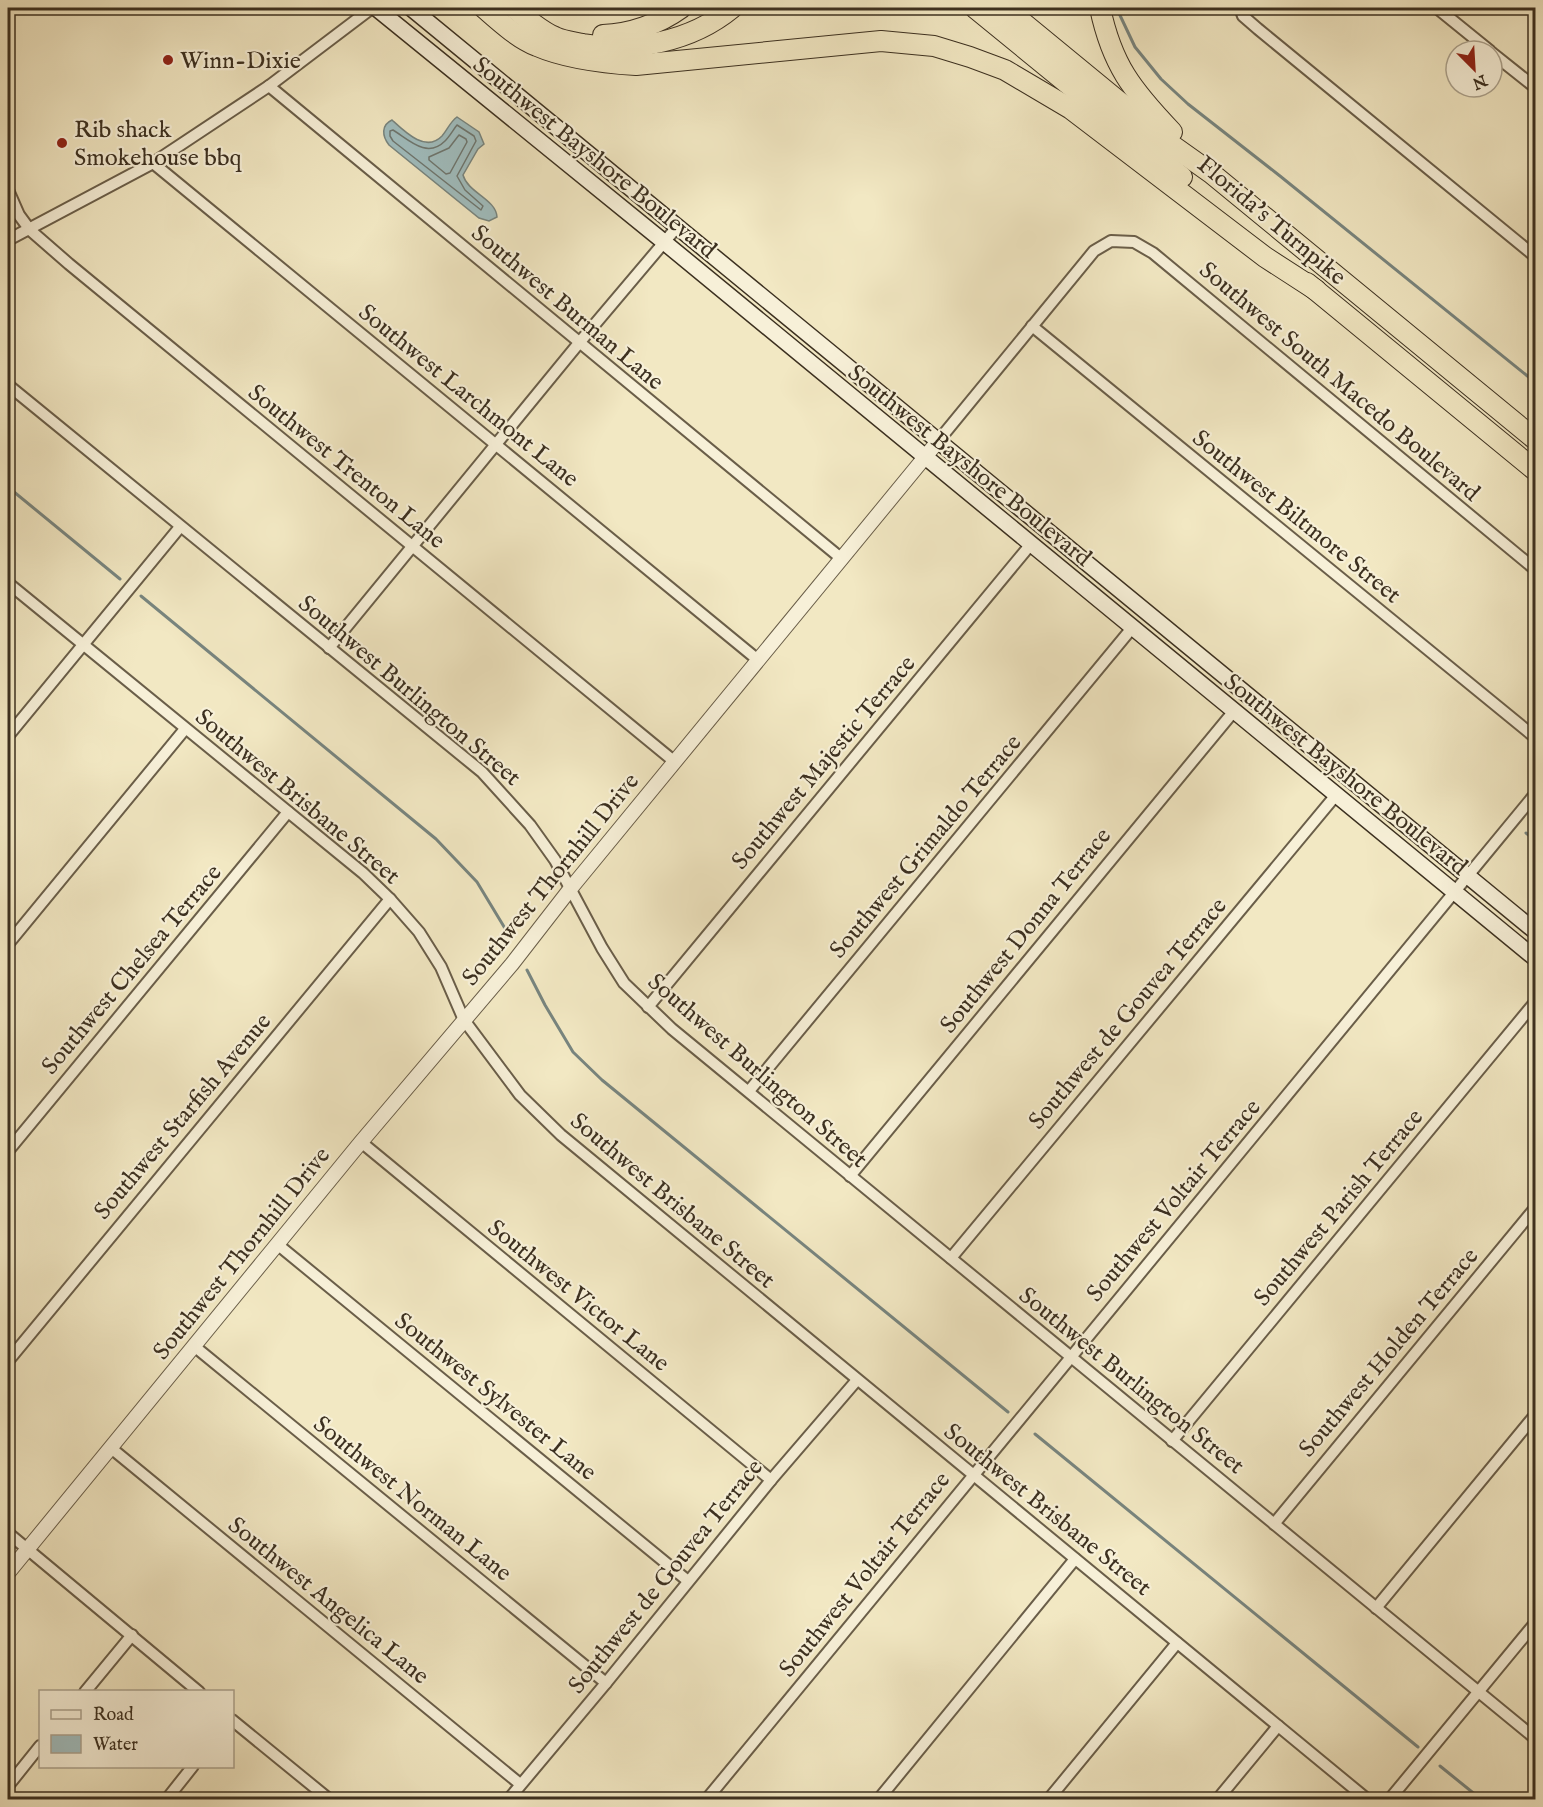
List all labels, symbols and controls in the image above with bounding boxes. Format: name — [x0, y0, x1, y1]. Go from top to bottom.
north arrow — [1444, 39, 1504, 99]
place label: Winn-Dixie — [180, 46, 301, 77]
street label: Southwest Bayshore Boulevard — [466, 50, 722, 266]
marker: Winn-Dixie — [161, 53, 175, 67]
text: N — [1469, 69, 1491, 93]
place label: Rib shack Smokehouse bbq — [74, 115, 243, 174]
marker: Rib shack Smokehouse bbq — [55, 136, 69, 150]
street label: Florida's Turnpike — [1190, 150, 1352, 293]
street label: Southwest Burman Lane — [464, 218, 670, 398]
street label: Southwest South Macedo Boulevard — [1192, 256, 1486, 509]
street label: Southwest Larchmont Lane — [351, 298, 585, 495]
street label: Southwest Bayshore Boulevard — [841, 358, 1097, 574]
street label: Southwest Trenton Lane — [241, 378, 451, 556]
street label: Southwest Biltmore Street — [1185, 423, 1407, 611]
street label: Southwest Burlington Street — [291, 589, 527, 794]
street label: Southwest Majestic Terrace — [725, 649, 923, 877]
street label: Southwest Bayshore Boulevard — [1217, 667, 1473, 883]
street label: Southwest Brisbane Street — [188, 702, 406, 892]
street label: Southwest Grimaldo Terrace — [823, 729, 1029, 965]
street label: Southwest Thornhill Drive — [456, 767, 647, 993]
street label: Southwest Donna Terrace — [934, 822, 1119, 1040]
street label: Southwest Chelsea Terrace — [35, 858, 229, 1081]
street label: Southwest de Gouvea Terrace — [1022, 892, 1234, 1136]
street label: Southwest Burlington Street — [641, 967, 873, 1175]
street label: Southwest Starfish Avenue — [88, 1007, 279, 1227]
street label: Southwest Voltair Terrace — [1080, 1093, 1268, 1309]
street label: Southwest Parish Terrace — [1247, 1103, 1431, 1313]
street label: Southwest Brisbane Street — [563, 1106, 781, 1296]
street label: Southwest Thornhill Drive — [147, 1141, 338, 1367]
street label: Southwest Victor Lane — [481, 1213, 675, 1379]
street label: Southwest Holden Terrace — [1292, 1242, 1486, 1464]
street label: Southwest Burlington Street — [1012, 1281, 1250, 1482]
street label: Southwest Sylvester Lane — [388, 1306, 602, 1488]
street label: Southwest Norman Lane — [306, 1409, 518, 1589]
street label: Southwest Brisbane Street — [937, 1417, 1157, 1603]
street label: Southwest de Gouvea Terrace — [562, 1453, 770, 1701]
street label: Southwest Voltair Terrace — [773, 1466, 958, 1684]
street label: Southwest Angelica Lane — [221, 1510, 435, 1692]
legend — [39, 1690, 234, 1768]
text: Road — [93, 1704, 134, 1727]
text: Water — [93, 1734, 138, 1757]

